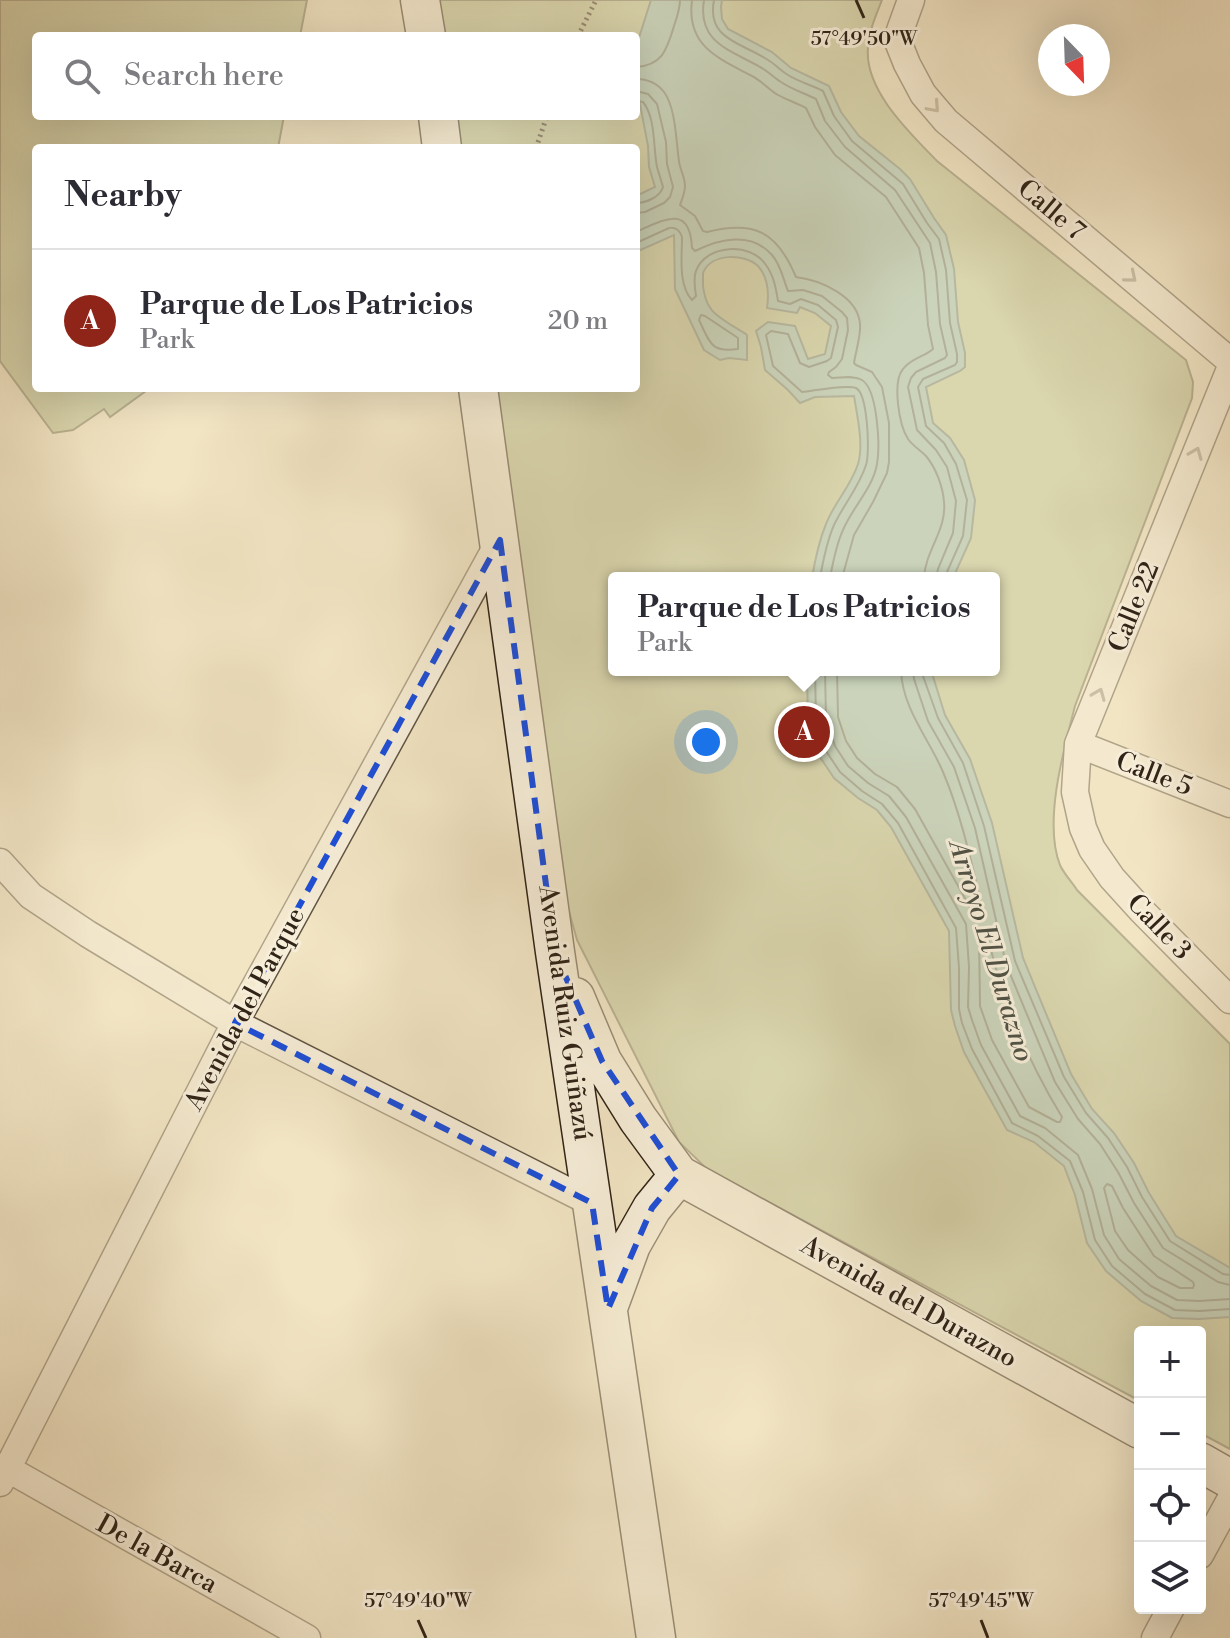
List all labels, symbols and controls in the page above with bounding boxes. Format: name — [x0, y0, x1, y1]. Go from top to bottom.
north arrow — [1038, 24, 1110, 96]
text: 57°49'50"W — [811, 27, 918, 52]
search box — [32, 32, 640, 120]
icon: search — [60, 54, 104, 98]
text: Search here — [124, 57, 284, 95]
one-way arrow — [924, 97, 939, 112]
street label: Calle 7 — [1011, 173, 1091, 247]
text: Nearby — [64, 175, 182, 217]
one-way arrow — [1121, 267, 1136, 282]
text: Parque de Los Patricios — [140, 286, 473, 324]
text: A — [81, 305, 99, 337]
text: 20 m — [548, 305, 608, 337]
text: Park — [140, 324, 194, 356]
one-way arrow — [1186, 447, 1203, 461]
street label: Calle 22 — [1101, 557, 1167, 657]
popup — [608, 572, 1000, 676]
text: Parque de Los Patricios — [637, 589, 971, 627]
text: Park — [637, 627, 692, 659]
one-way arrow — [1089, 688, 1105, 702]
pin: A — [778, 702, 830, 762]
your location — [686, 722, 726, 762]
street label: Calle 5 — [1111, 745, 1197, 803]
water label: Arroyo El Durazno — [940, 833, 1041, 1066]
street label: Avenida Ruiz Guiñazú — [531, 882, 599, 1143]
street label: Calle 3 — [1120, 887, 1198, 967]
street label: Avenida del Parque — [178, 902, 312, 1117]
street label: Avenida del Durazno — [794, 1229, 1023, 1375]
map controls — [1134, 1326, 1206, 1614]
button: + — [1134, 1326, 1206, 1398]
button: − — [1134, 1398, 1206, 1470]
button: locate — [1134, 1470, 1206, 1542]
street label: De la Barca — [91, 1508, 224, 1601]
button: layers — [1134, 1542, 1206, 1614]
text: 57°49'40"W — [364, 1589, 473, 1614]
text: 57°49'45"W — [928, 1589, 1034, 1614]

